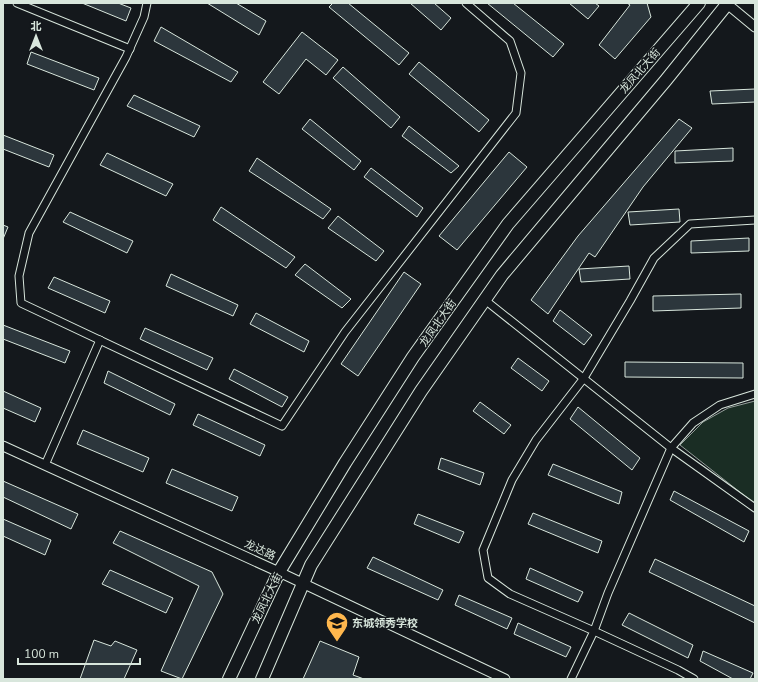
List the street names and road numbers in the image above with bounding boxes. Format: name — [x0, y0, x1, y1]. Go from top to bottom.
street label: 龙凤北大街 — [616, 45, 664, 97]
street label: 龙凤北大街 — [416, 296, 460, 350]
street label: 龙达路 — [242, 536, 278, 564]
street label: 龙凤北大街 — [248, 570, 286, 626]

